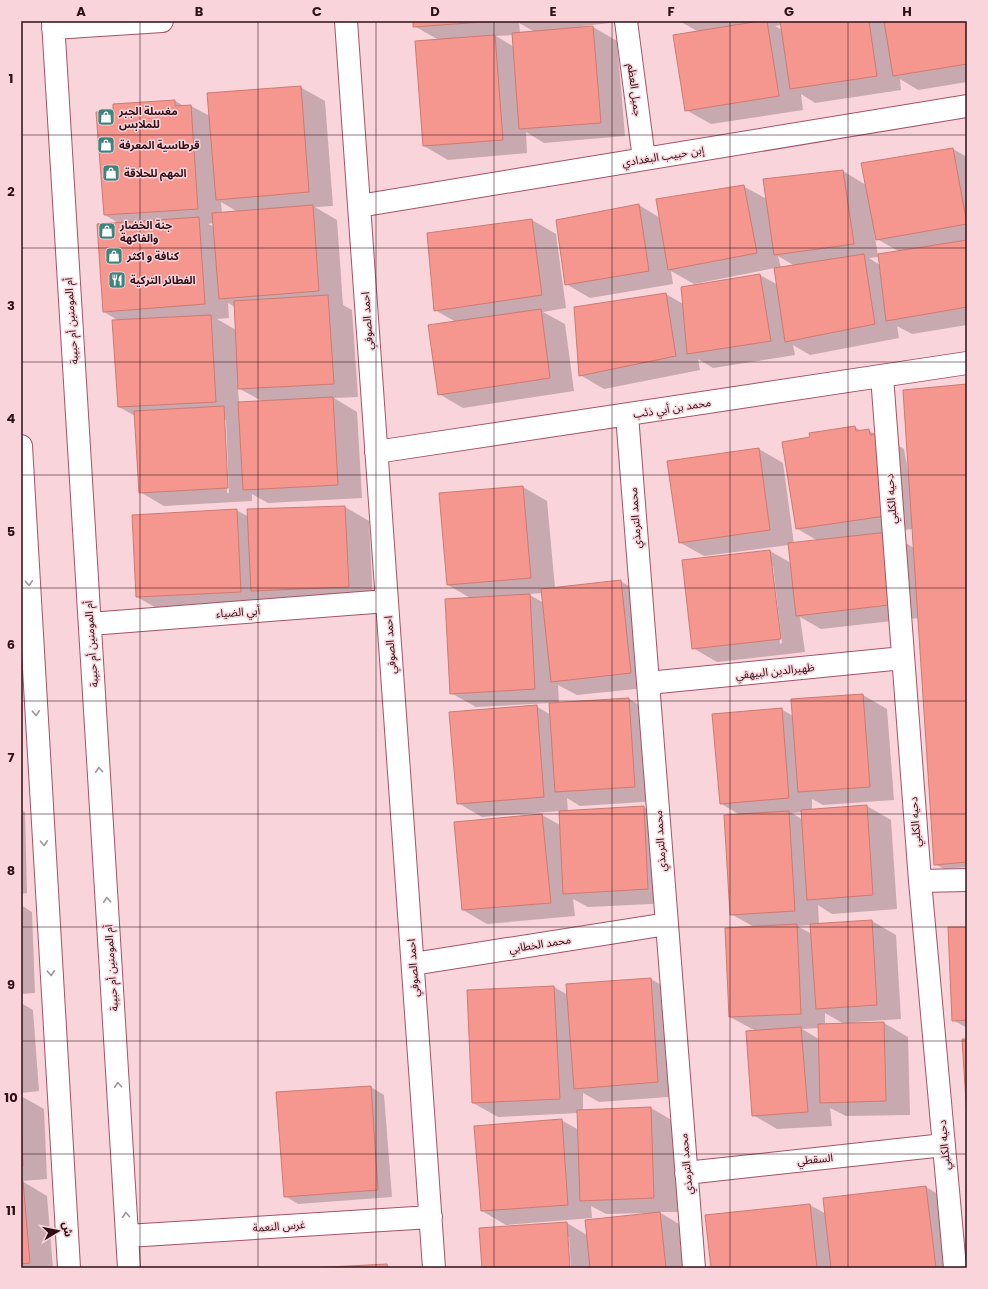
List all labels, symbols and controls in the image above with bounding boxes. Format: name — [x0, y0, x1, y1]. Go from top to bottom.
text: A — [76, 2, 86, 21]
text: B — [195, 2, 204, 21]
text: C — [312, 2, 322, 21]
text: D — [430, 2, 440, 21]
text: E — [549, 2, 557, 21]
text: F — [667, 2, 675, 21]
text: G — [784, 2, 794, 21]
text: H — [902, 2, 912, 21]
street label: جميل العظم — [623, 63, 646, 118]
text: 1 — [9, 69, 13, 88]
place label: مغسلة الجبر للملابس — [118, 103, 178, 132]
shop icon: مغسلة الجبر للملابس — [96, 107, 116, 127]
shop icon: قرطاسية المعرفة — [96, 135, 116, 155]
place label: قرطاسية المعرفة — [119, 137, 200, 153]
street label: إبن حبيب البغدادي — [621, 142, 706, 172]
shop icon: المهم للحلاقة — [101, 163, 121, 183]
place label: المهم للحلاقة — [124, 165, 186, 182]
text: 2 — [7, 182, 15, 201]
place label: جنة الخضار والفاكهة — [119, 217, 172, 246]
shop icon: جنة الخضار والفاكهة — [97, 221, 117, 241]
shop icon: كنافة و اكثر — [104, 246, 124, 266]
place label: كنافة و اكثر — [126, 248, 180, 264]
restaurant icon: الفطائر التركية — [107, 270, 127, 290]
place label: الفطائر التركية — [130, 272, 196, 288]
street label: أم المومنين أم حبيبة — [60, 277, 82, 365]
street label: احمد الصوفي — [357, 291, 379, 351]
text: 3 — [7, 296, 15, 315]
street label: محمد بن أبي ذئب — [632, 394, 713, 424]
text: 4 — [7, 409, 16, 428]
street label: دحيه الكلبي — [881, 473, 902, 525]
street label: محمد الترمذي — [625, 486, 647, 549]
text: 5 — [7, 522, 15, 541]
one-way arrow — [25, 580, 33, 586]
street label: أم المومنين أم حبيبة — [80, 600, 102, 688]
street label: أبي الضياء — [215, 602, 261, 623]
street label: احمد الصوفي — [380, 615, 402, 675]
text: 6 — [7, 635, 15, 654]
street label: ظهيرالدين البيهقي — [735, 659, 815, 685]
one-way arrow — [32, 710, 41, 716]
text: 7 — [8, 748, 15, 767]
one-way arrow — [94, 767, 103, 773]
street label: دحيه الكلبي — [905, 796, 926, 848]
street label: محمد الترمذي — [650, 809, 672, 872]
one-way arrow — [39, 840, 48, 846]
text: 8 — [7, 861, 15, 880]
one-way arrow — [102, 897, 111, 903]
street label: أم المومنين أم حبيبة — [100, 924, 122, 1012]
street label: محمد الخطابي — [508, 931, 573, 958]
street label: احمد الصوفي — [403, 938, 425, 998]
one-way arrow — [47, 970, 56, 976]
text: 9 — [7, 975, 15, 994]
one-way arrow — [114, 1082, 123, 1088]
text: 10 — [4, 1088, 18, 1107]
street label: دحيه الكلبي — [934, 1119, 956, 1171]
street label: محمد الترمذي — [675, 1132, 698, 1195]
street label: السقطي — [796, 1149, 834, 1170]
text: 11 — [6, 1201, 16, 1220]
north arrow — [38, 1211, 78, 1251]
one-way arrow — [122, 1212, 131, 1218]
street label: غرس النعمة — [252, 1216, 306, 1236]
text: ش — [59, 1220, 77, 1238]

